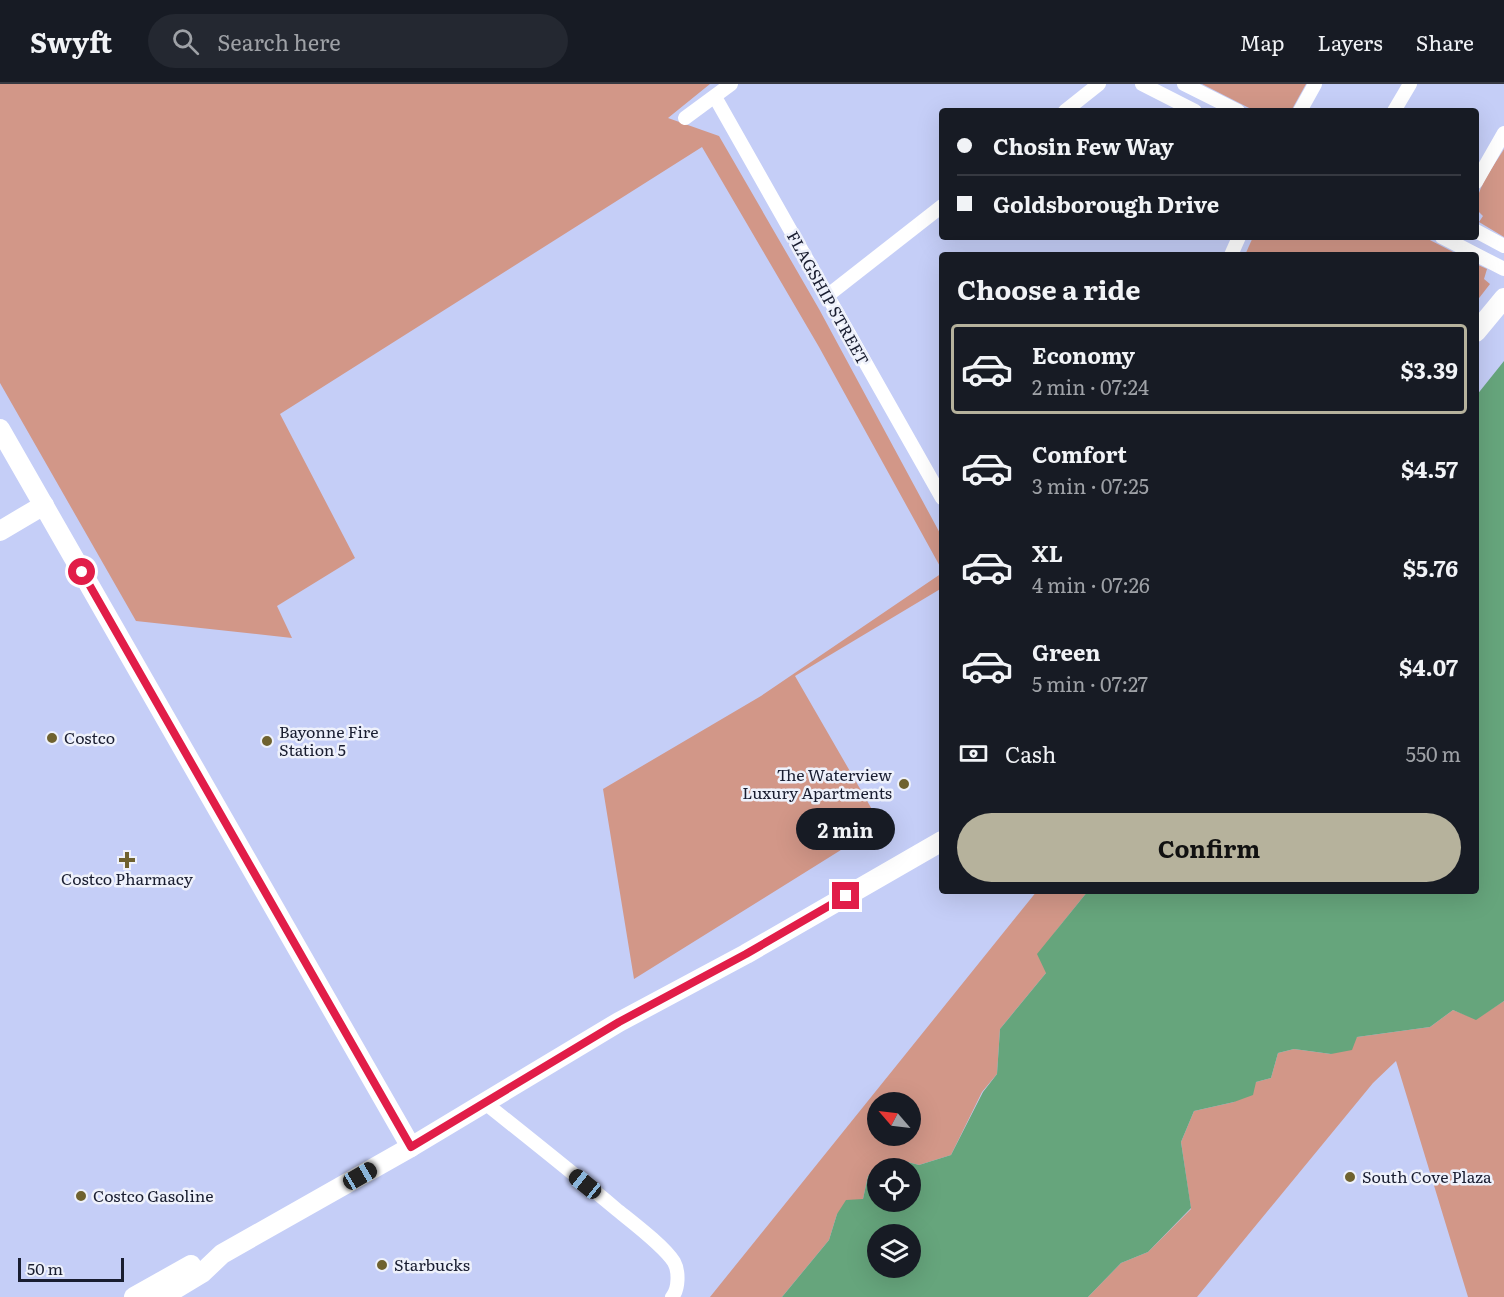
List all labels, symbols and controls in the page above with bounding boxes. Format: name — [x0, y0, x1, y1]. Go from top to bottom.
search box — [148, 14, 568, 68]
text: Swyft — [30, 20, 112, 62]
icon: search — [169, 25, 202, 58]
text: Search here — [217, 25, 341, 58]
text: Map — [1240, 26, 1285, 57]
text: Layers — [1318, 26, 1383, 57]
text: Share — [1416, 26, 1474, 57]
text: Chosin Few Way — [993, 129, 1174, 162]
text: Goldsborough Drive — [993, 187, 1219, 220]
street label: FLAGSHIP STREET — [782, 226, 876, 369]
text: Choose a ride — [957, 268, 1140, 308]
text: Economy — [1032, 338, 1135, 371]
icon: car — [960, 342, 1014, 396]
text: $3.39 — [1401, 353, 1458, 386]
text: 2 min · 07:24 — [1032, 371, 1149, 401]
text: Comfort — [1032, 437, 1127, 470]
icon: car — [960, 441, 1014, 495]
text: $4.57 — [1401, 452, 1458, 485]
text: 3 min · 07:25 — [1032, 470, 1149, 500]
text: XL — [1032, 536, 1063, 569]
icon: car — [960, 540, 1014, 594]
text: $5.76 — [1403, 551, 1458, 584]
route start — [68, 558, 95, 585]
text: 4 min · 07:26 — [1032, 569, 1150, 599]
text: Green — [1032, 635, 1101, 668]
icon: car — [960, 639, 1014, 693]
text: $4.07 — [1399, 650, 1458, 683]
text: 5 min · 07:27 — [1032, 668, 1148, 698]
place label: Bayonne Fire Station 5 — [279, 719, 379, 761]
place label: Costco — [64, 725, 115, 749]
marker: Costco — [45, 731, 59, 745]
marker: Bayonne Fire Station 5 — [260, 734, 274, 748]
icon: cash — [957, 737, 990, 770]
text: Cash — [1005, 737, 1056, 770]
text: 550 m — [1406, 738, 1461, 768]
place label: The Waterview Luxury Apartments — [742, 762, 892, 804]
marker: The Waterview Luxury Apartments — [897, 777, 911, 791]
callout: 2 min — [796, 809, 896, 851]
button: Confirm — [957, 813, 1461, 882]
text: 2 min — [818, 814, 873, 844]
marker: Costco Pharmacy — [120, 853, 134, 867]
place label: Costco Pharmacy — [61, 866, 194, 890]
route end — [832, 882, 859, 909]
north arrow — [867, 1092, 921, 1146]
map controls — [867, 1092, 921, 1278]
button: locate — [867, 1158, 921, 1212]
car — [340, 1159, 380, 1193]
place label: South Cove Plaza — [1362, 1164, 1492, 1188]
car — [565, 1166, 605, 1202]
marker: South Cove Plaza — [1343, 1170, 1357, 1184]
place label: Costco Gasoline — [93, 1183, 214, 1207]
marker: Costco Gasoline — [74, 1189, 88, 1203]
button: layers — [867, 1224, 921, 1278]
place label: Starbucks — [394, 1252, 470, 1276]
scale bar — [18, 1255, 124, 1282]
text: 50 m — [27, 1256, 63, 1280]
marker: Starbucks — [375, 1258, 389, 1272]

